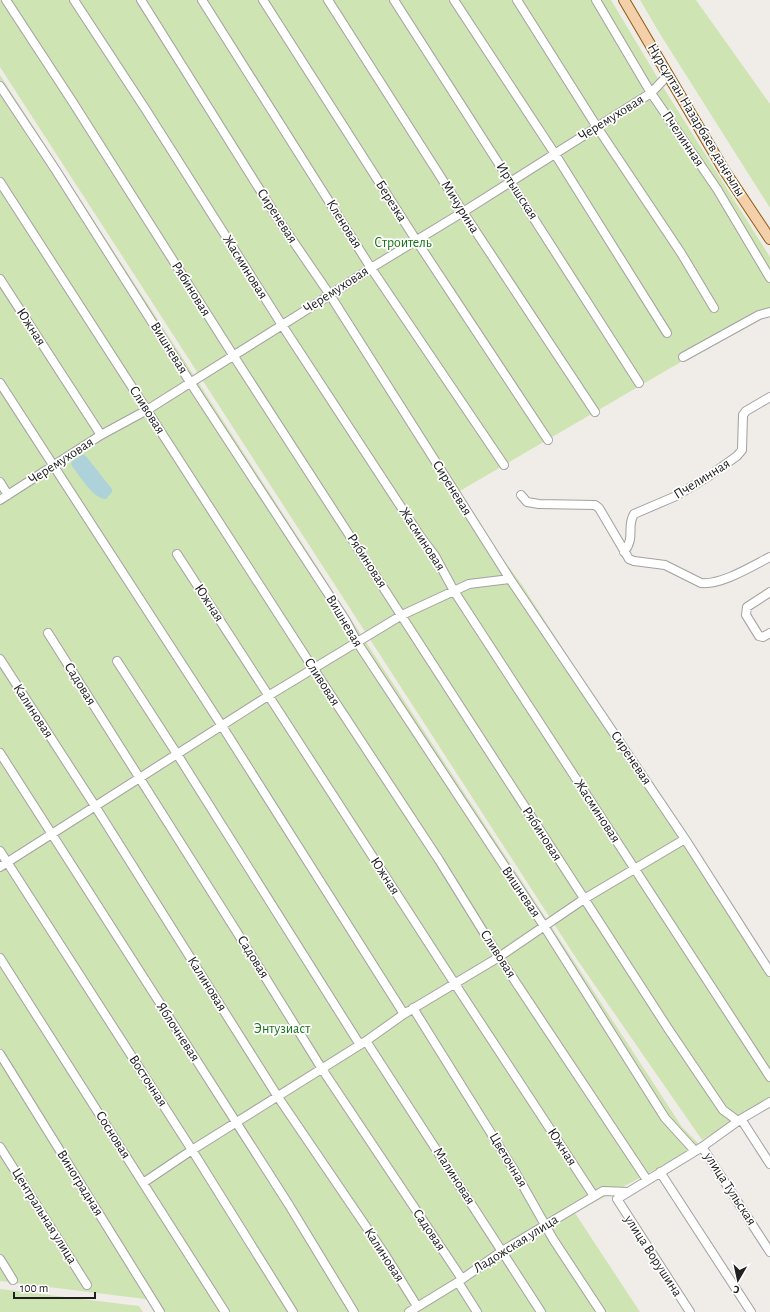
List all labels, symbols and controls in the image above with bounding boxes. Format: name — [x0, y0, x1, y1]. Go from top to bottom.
street label: Нұрсұлтан Назарбаев даңғылы — [645, 41, 747, 199]
street label: Черемуховая — [576, 92, 646, 144]
street label: Пчелинная — [659, 109, 707, 169]
street label: Иртышская — [493, 160, 541, 222]
street label: Березка — [373, 178, 409, 225]
street label: Мичурина — [438, 178, 482, 236]
street label: Сиреневая — [254, 186, 300, 246]
street label: Кленовая — [324, 197, 364, 251]
street label: Жасминовая — [220, 233, 270, 301]
park label: Строитель — [374, 236, 432, 250]
street label: Рябиновая — [169, 259, 213, 319]
street label: Черемуховая — [301, 264, 371, 316]
street label: Южная — [14, 306, 48, 348]
street label: Вишневая — [148, 320, 190, 376]
street label: Сливовая — [126, 384, 168, 436]
street label: Черемуховая — [26, 435, 96, 487]
street label: Пчелинная — [671, 456, 733, 502]
street label: Сиреневая — [430, 458, 474, 518]
street label: Жасминовая — [396, 505, 448, 573]
street label: Рябиновая — [344, 532, 390, 590]
street label: Южная — [192, 582, 226, 624]
street label: Вишневая — [323, 593, 365, 649]
street label: Сливовая — [301, 656, 343, 708]
street label: Садовая — [62, 660, 98, 708]
street label: Калиновая — [10, 681, 56, 741]
street label: Сиреневая — [608, 728, 654, 788]
street label: Жасминовая — [571, 777, 623, 845]
street label: Рябиновая — [519, 805, 565, 863]
street label: Южная — [368, 855, 402, 897]
street label: Вишневая — [499, 864, 543, 920]
street label: Сливовая — [477, 928, 519, 980]
street label: Садовая — [235, 933, 271, 981]
street label: Калиновая — [185, 954, 229, 1014]
street label: Яблочневая — [154, 1000, 202, 1064]
park label: Энтузиаст — [254, 1022, 311, 1036]
street label: Восточная — [126, 1053, 170, 1109]
street label: Сосновая — [93, 1109, 133, 1161]
street label: Южная — [545, 1126, 579, 1168]
street label: Цветочная — [486, 1130, 530, 1190]
street label: Малиновая — [430, 1145, 478, 1207]
street label: Виноградная — [54, 1148, 106, 1218]
street label: улица Тульская — [701, 1149, 759, 1228]
street label: Центральная улица — [9, 1166, 79, 1267]
street label: Садовая — [410, 1206, 448, 1254]
street label: Ладожская улица — [471, 1212, 561, 1276]
street label: улица Ворушина — [621, 1212, 685, 1300]
street label: Калиновая — [361, 1225, 407, 1285]
north arrow — [718, 1260, 758, 1300]
scale bar — [14, 1274, 95, 1300]
text: 100 m — [20, 1282, 48, 1294]
text: С — [733, 1283, 740, 1295]

